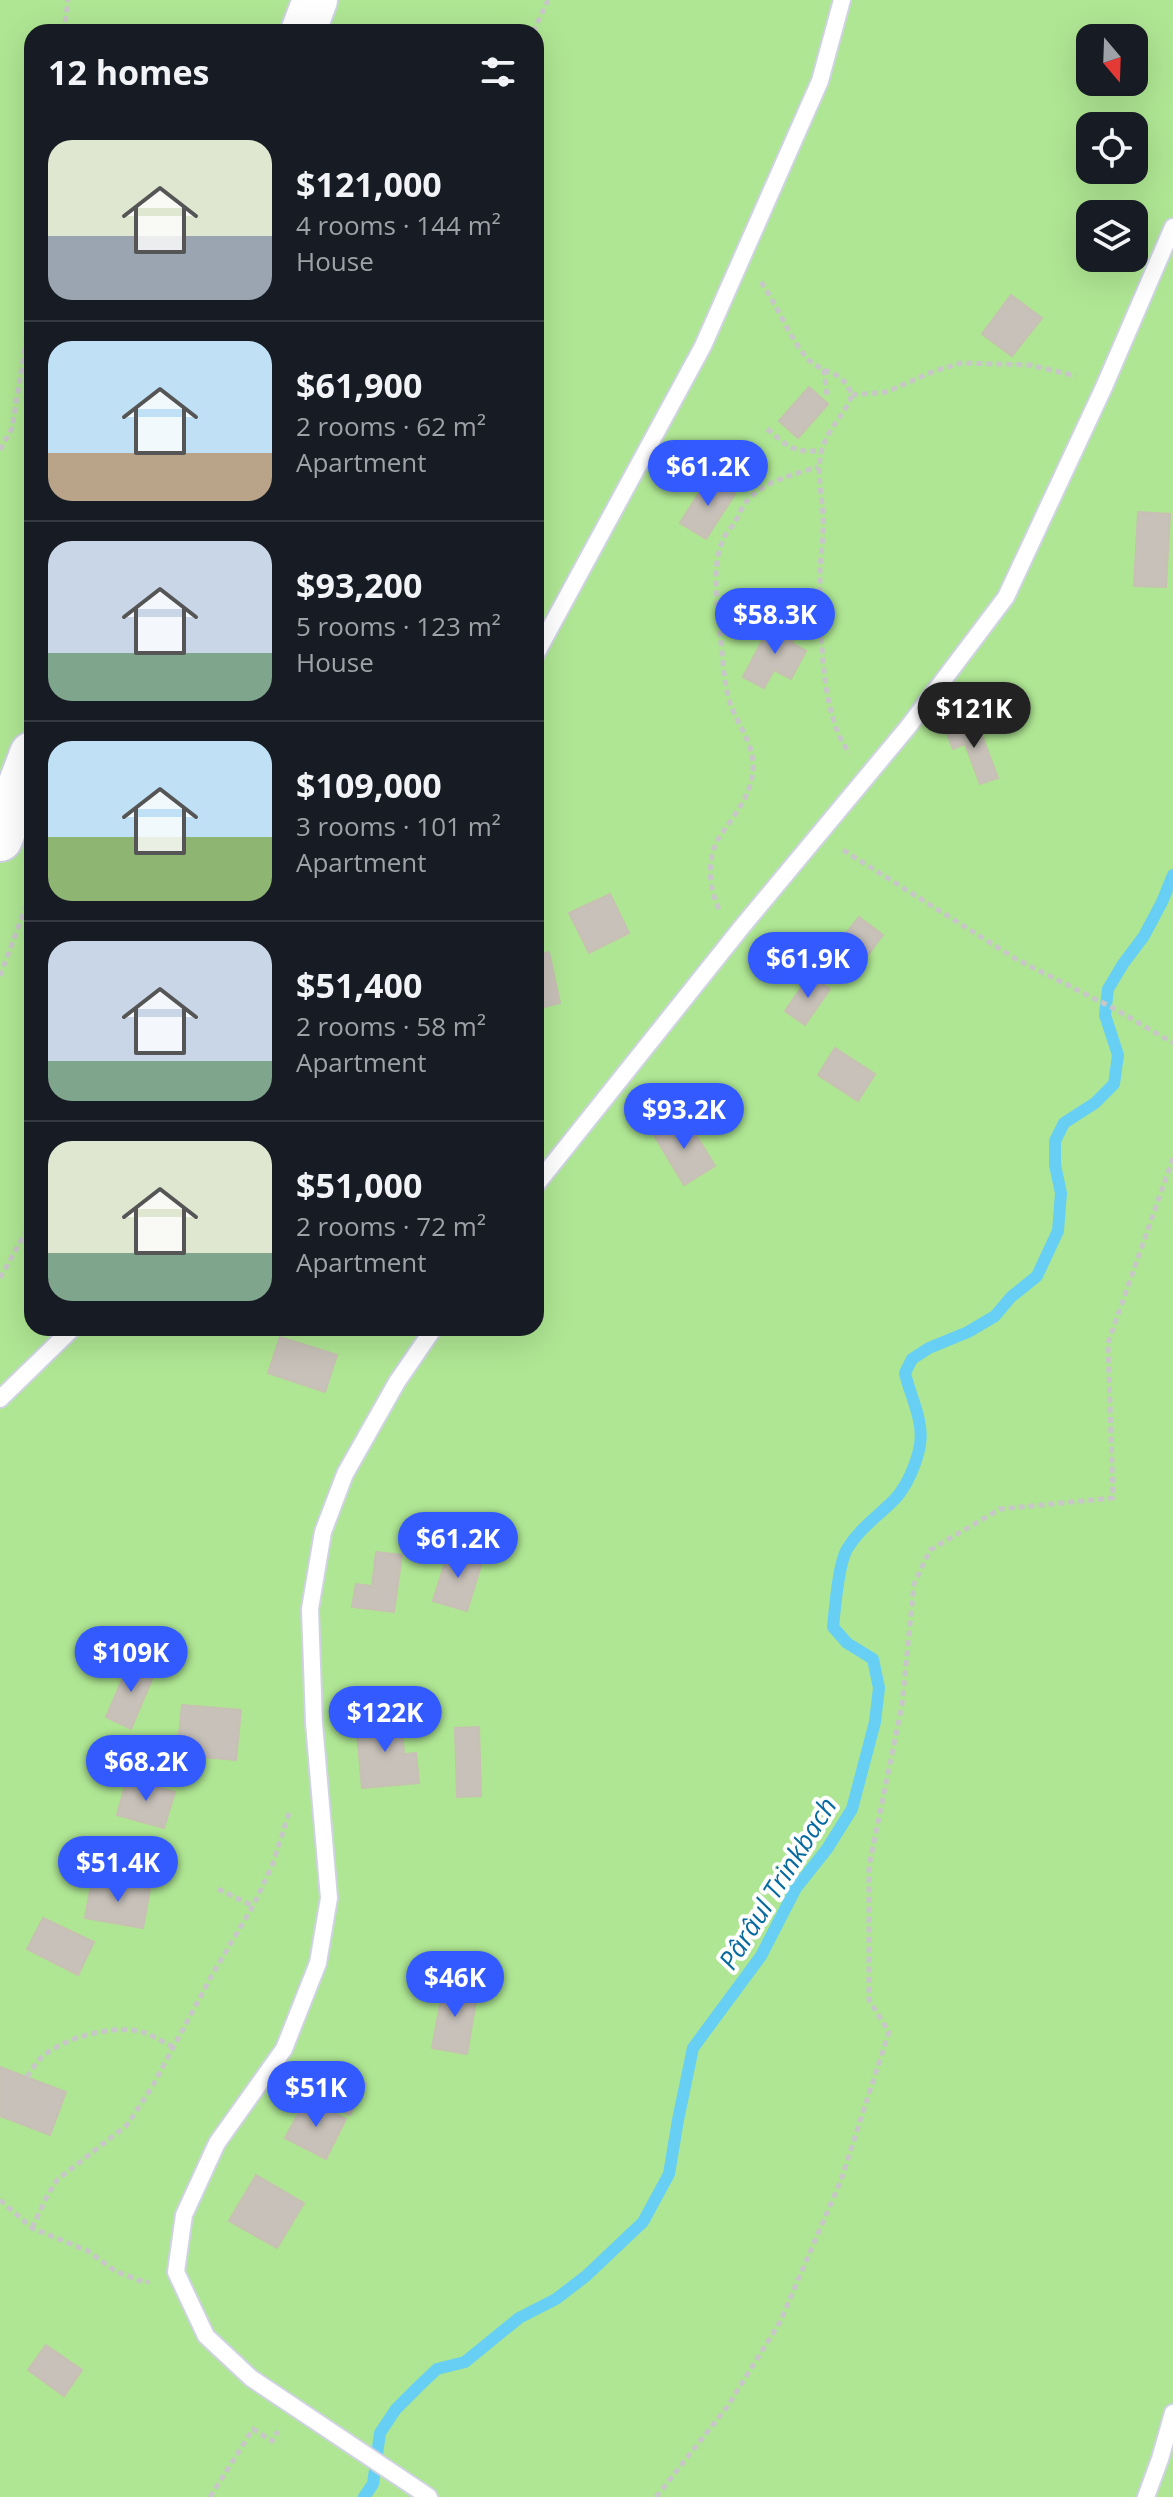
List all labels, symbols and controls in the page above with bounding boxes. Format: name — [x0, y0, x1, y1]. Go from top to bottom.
north arrow — [1076, 24, 1148, 96]
map controls — [1076, 24, 1148, 272]
text: 12 homes — [48, 49, 209, 95]
icon: filters — [476, 50, 520, 94]
button: locate — [1076, 112, 1148, 184]
text: $121,000 — [296, 161, 442, 207]
icon: home — [112, 172, 208, 268]
button: layers — [1076, 200, 1148, 272]
text: 4 rooms · 144 m² — [296, 207, 501, 243]
text: House — [296, 243, 374, 279]
text: $61,900 — [296, 362, 422, 408]
icon: home — [112, 373, 208, 469]
text: 2 rooms · 62 m² — [296, 408, 486, 444]
pin: $61.2K — [643, 440, 773, 508]
text: Apartment — [296, 444, 427, 480]
text: $61.2K — [666, 448, 750, 484]
text: $93,200 — [296, 562, 422, 608]
icon: home — [112, 573, 208, 669]
pin: $58.3K — [710, 588, 840, 656]
text: $58.3K — [733, 596, 817, 632]
text: 5 rooms · 123 m² — [296, 608, 501, 644]
text: House — [296, 644, 374, 680]
pin: $121K — [918, 682, 1030, 750]
text: $121K — [936, 690, 1012, 726]
text: $109,000 — [296, 762, 442, 808]
icon: home — [112, 773, 208, 869]
text: 3 rooms · 101 m² — [296, 808, 501, 844]
text: Apartment — [296, 844, 427, 880]
pin: $61.9K — [743, 932, 873, 1000]
text: $61.9K — [766, 940, 850, 976]
text: $51,400 — [296, 962, 422, 1008]
icon: home — [112, 973, 208, 1069]
text: 2 rooms · 58 m² — [296, 1008, 486, 1044]
text: Apartment — [296, 1044, 427, 1080]
pin: $93.2K — [619, 1083, 749, 1151]
text: $93.2K — [642, 1091, 726, 1127]
text: $51,000 — [296, 1162, 422, 1208]
icon: home — [112, 1173, 208, 1269]
text: 2 rooms · 72 m² — [296, 1208, 486, 1244]
text: Apartment — [296, 1244, 427, 1280]
pin: $61.2K — [393, 1512, 523, 1580]
text: $61.2K — [416, 1520, 500, 1556]
pin: $109K — [75, 1626, 187, 1694]
text: $109K — [93, 1634, 169, 1670]
pin: $122K — [329, 1686, 441, 1754]
text: $122K — [347, 1694, 423, 1730]
pin: $68.2K — [81, 1735, 211, 1803]
text: $68.2K — [104, 1743, 188, 1779]
water label: Pârâul Trinkbach — [710, 1790, 844, 1976]
pin: $51.4K — [53, 1836, 183, 1904]
text: $51.4K — [76, 1844, 160, 1880]
pin: $46K — [408, 1951, 502, 2019]
text: $46K — [424, 1959, 486, 1995]
pin: $51K — [269, 2061, 363, 2129]
text: $51K — [285, 2069, 347, 2105]

